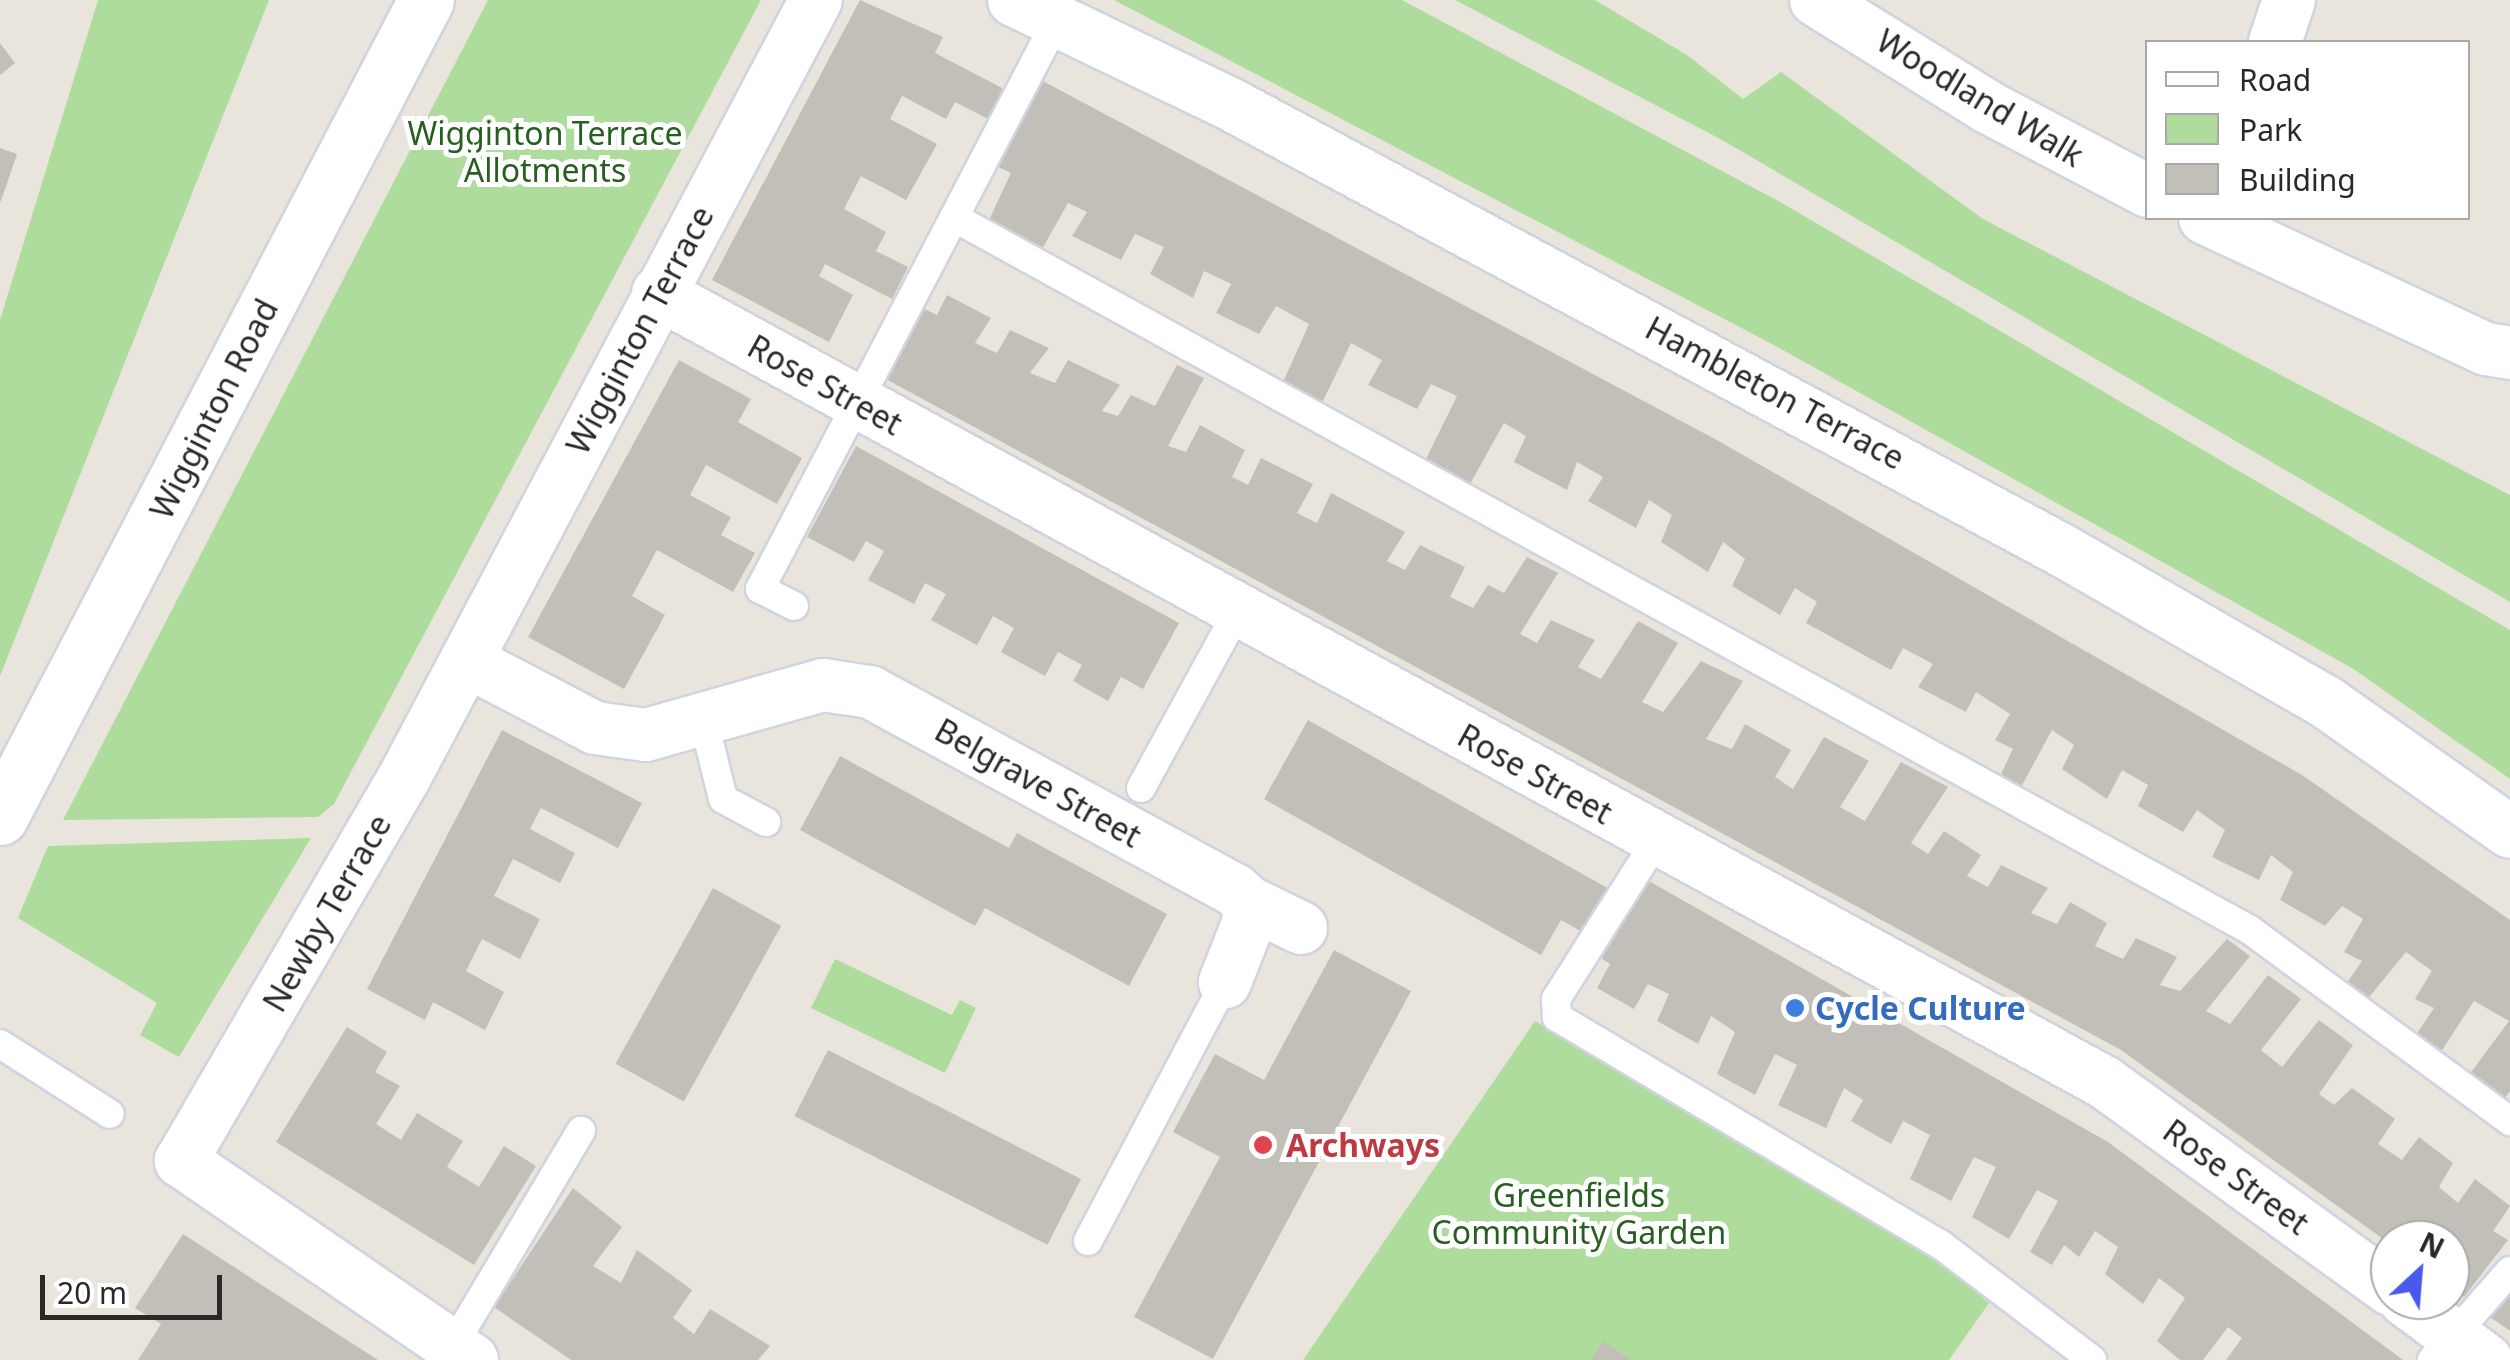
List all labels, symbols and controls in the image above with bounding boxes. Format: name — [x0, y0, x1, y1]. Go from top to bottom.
street label: Woodland Walk — [1870, 21, 2090, 175]
legend — [2145, 40, 2470, 220]
text: Road — [2239, 59, 2311, 100]
text: Park — [2239, 109, 2302, 150]
park label: Wigginton Terrace Allotments — [407, 115, 683, 190]
text: Building — [2239, 159, 2356, 200]
street label: Wigginton Terrace — [558, 200, 722, 460]
street label: Wigginton Road — [142, 293, 286, 525]
street label: Hambleton Terrace — [1639, 309, 1911, 477]
street label: Rose Street — [741, 327, 909, 443]
street label: Belgrave Street — [928, 711, 1148, 855]
street label: Rose Street — [1451, 716, 1619, 832]
street label: Newby Terrace — [255, 808, 399, 1018]
place label: Cycle Culture — [1815, 989, 2026, 1027]
marker: Cycle Culture — [1784, 997, 1806, 1019]
street label: Rose Street — [2156, 1111, 2316, 1243]
place label: Archways — [1286, 1126, 1440, 1164]
marker: Archways — [1250, 1132, 1276, 1158]
park label: Greenfields Community Garden — [1432, 1177, 1726, 1252]
north arrow — [2370, 1220, 2470, 1320]
text: N — [2414, 1223, 2451, 1267]
scale bar — [45, 1255, 228, 1317]
text: 20 m — [57, 1272, 127, 1313]

